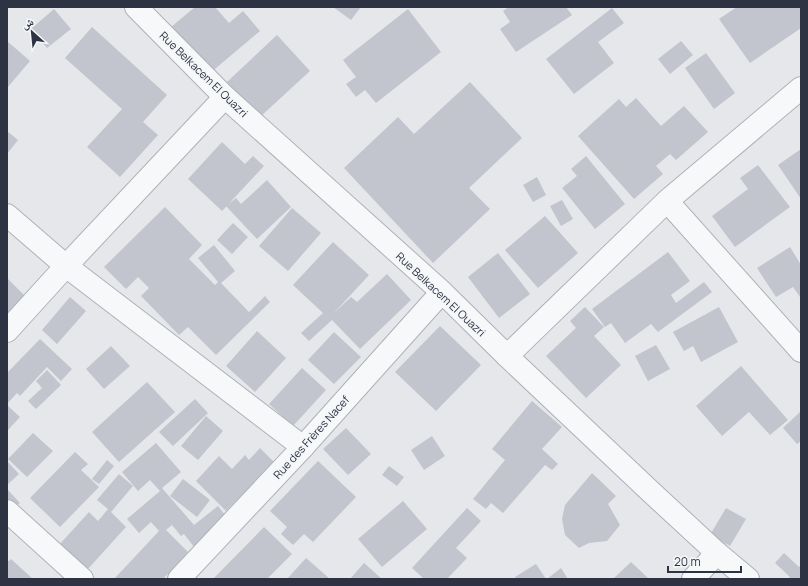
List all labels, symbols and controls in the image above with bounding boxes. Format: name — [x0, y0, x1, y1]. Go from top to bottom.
north arrow — [12, 12, 52, 52]
text: ش — [19, 13, 37, 33]
street label: Rue Belkacem El Ouazri — [157, 28, 251, 120]
street label: Rue Belkacem El Ouazri — [393, 249, 489, 339]
street label: Rue des Frères Nacef — [270, 392, 352, 482]
scale bar — [668, 548, 741, 574]
text: 20 m — [674, 553, 701, 570]

